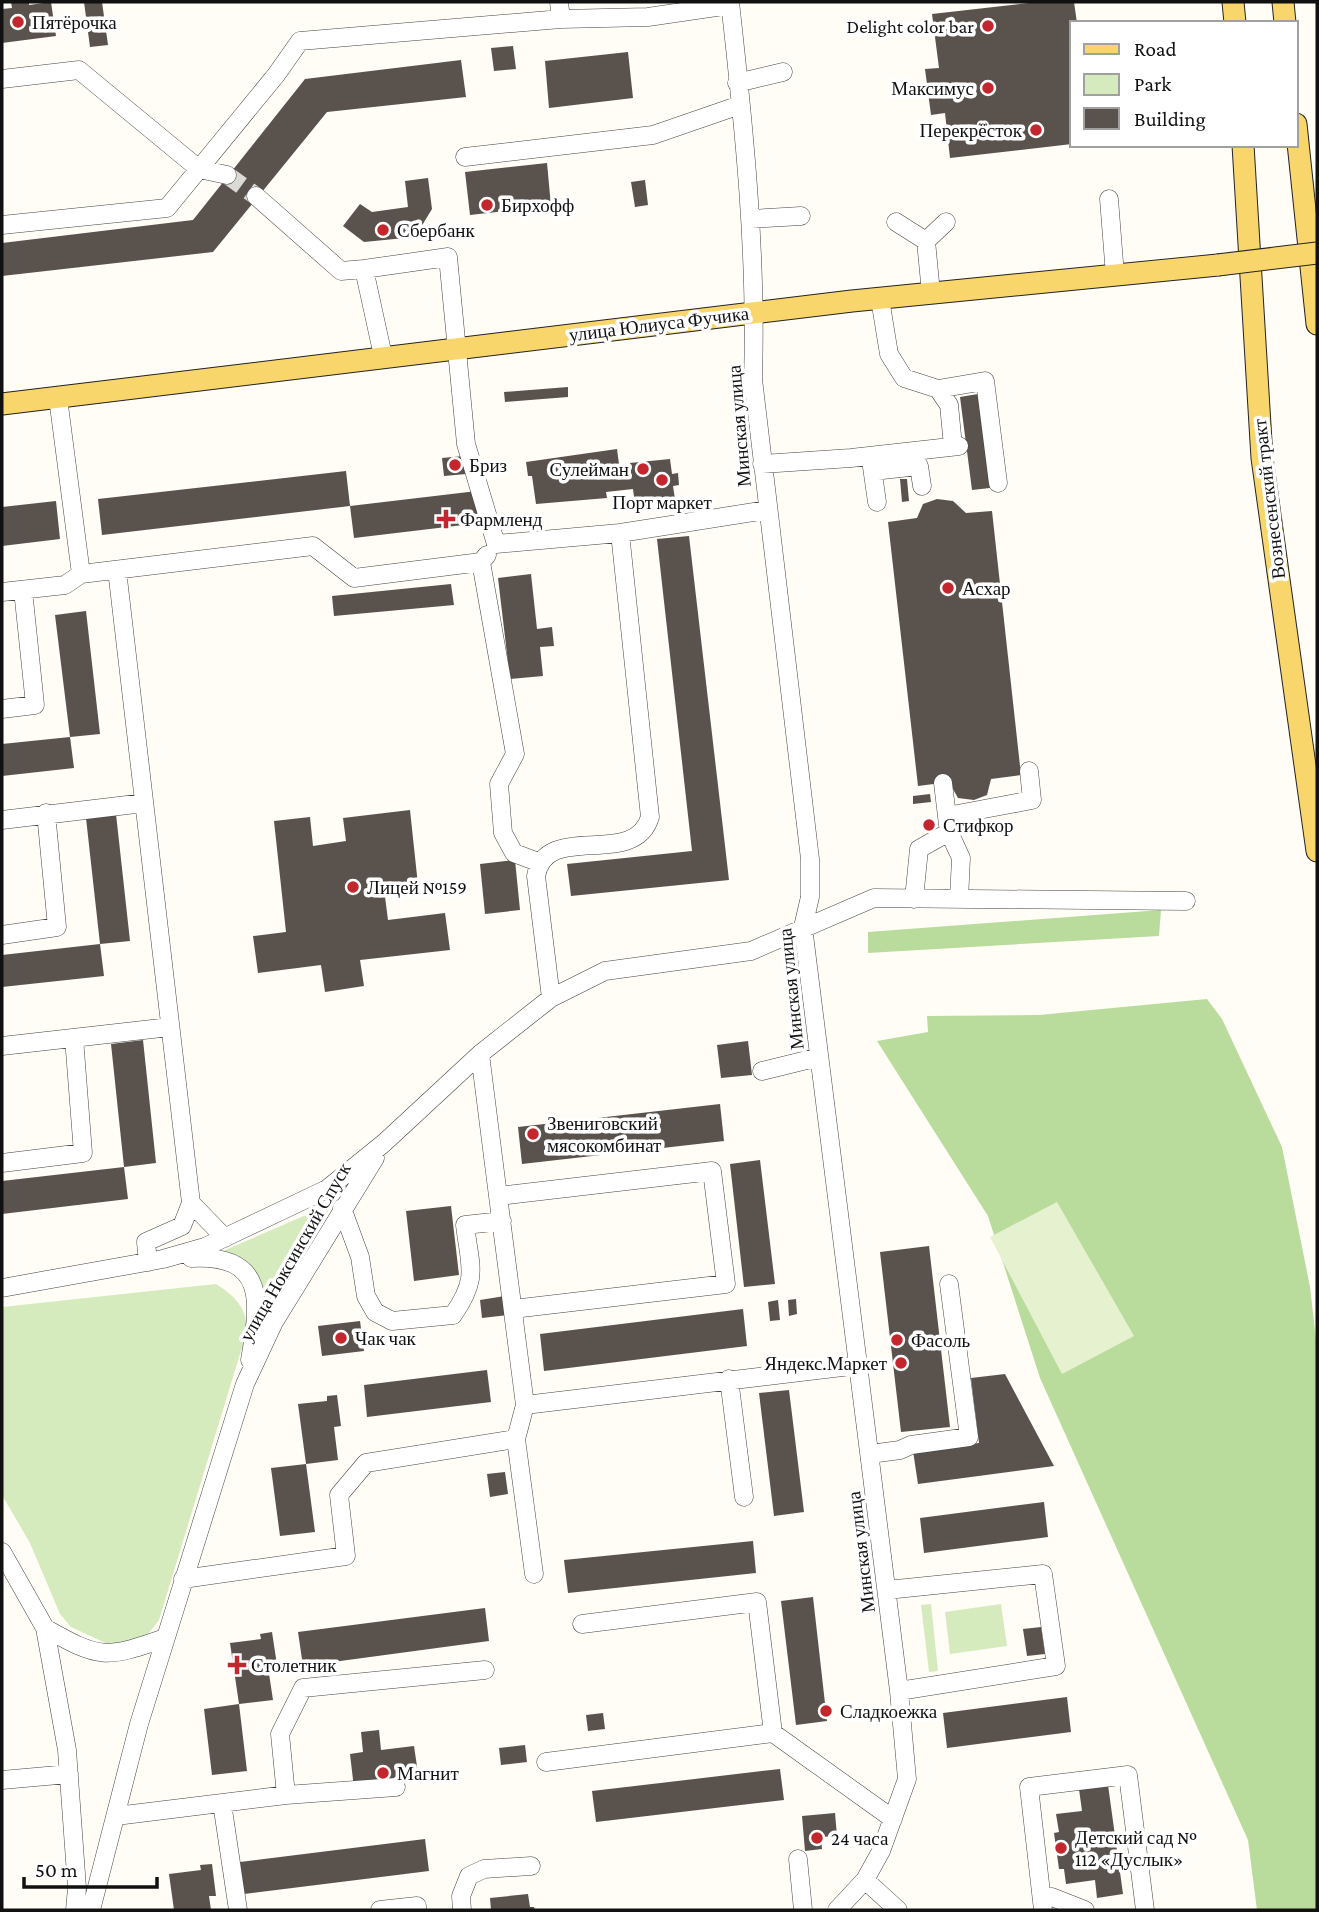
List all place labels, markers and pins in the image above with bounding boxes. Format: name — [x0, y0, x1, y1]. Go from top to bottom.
place label: Пятёрочка — [32, 12, 117, 33]
marker: Пятёрочка — [10, 14, 26, 30]
place label: Delight color bar — [847, 16, 974, 37]
marker: Delight color bar — [980, 18, 996, 34]
place label: Максимус — [891, 78, 974, 99]
marker: Максимус — [980, 80, 996, 96]
place label: Перекрёсток — [920, 120, 1023, 141]
marker: Перекрёсток — [1028, 122, 1044, 138]
place label: Бирхофф — [501, 195, 574, 216]
marker: Бирхофф — [479, 197, 495, 213]
place label: Сбербанк — [397, 220, 476, 241]
marker: Сбербанк — [375, 222, 391, 238]
place label: Бриз — [469, 455, 507, 476]
marker: Бриз — [447, 457, 463, 473]
place label: Сулейман — [550, 459, 629, 480]
marker: Сулейман — [635, 461, 651, 477]
marker: Порт маркет — [654, 472, 670, 488]
place label: Порт маркет — [612, 492, 713, 513]
place label: Фармленд — [460, 509, 543, 530]
marker: Фармленд — [438, 511, 454, 527]
place label: Асхар — [962, 578, 1011, 599]
marker: Асхар — [940, 580, 956, 596]
place label: Стифкор — [943, 815, 1013, 836]
marker: Стифкор — [921, 817, 937, 833]
place label: Лицей №159 — [367, 877, 467, 898]
marker: Лицей №159 — [345, 879, 361, 895]
place label: Звениговский мясокомбинат — [547, 1113, 662, 1156]
marker: Звениговский мясокомбинат — [525, 1126, 541, 1142]
place label: Чак чак — [355, 1328, 417, 1349]
marker: Чак чак — [333, 1330, 349, 1346]
place label: Фасоль — [911, 1330, 971, 1351]
marker: Фасоль — [889, 1332, 905, 1348]
place label: Яндекс.Маркет — [764, 1353, 888, 1374]
marker: Яндекс.Маркет — [893, 1355, 909, 1371]
place label: Столетник — [251, 1655, 337, 1676]
marker: Столетник — [229, 1657, 245, 1673]
place label: Сладкоежка — [840, 1701, 938, 1722]
marker: Сладкоежка — [818, 1703, 834, 1719]
place label: Магнит — [397, 1763, 459, 1784]
marker: Магнит — [375, 1765, 391, 1781]
place label: Детский сад № 112 «Дуслык» — [1075, 1827, 1197, 1870]
place label: 24 часа — [831, 1828, 889, 1849]
marker: 24 часа — [809, 1830, 825, 1846]
marker: Детский сад № 112 «Дуслык» — [1053, 1840, 1069, 1856]

